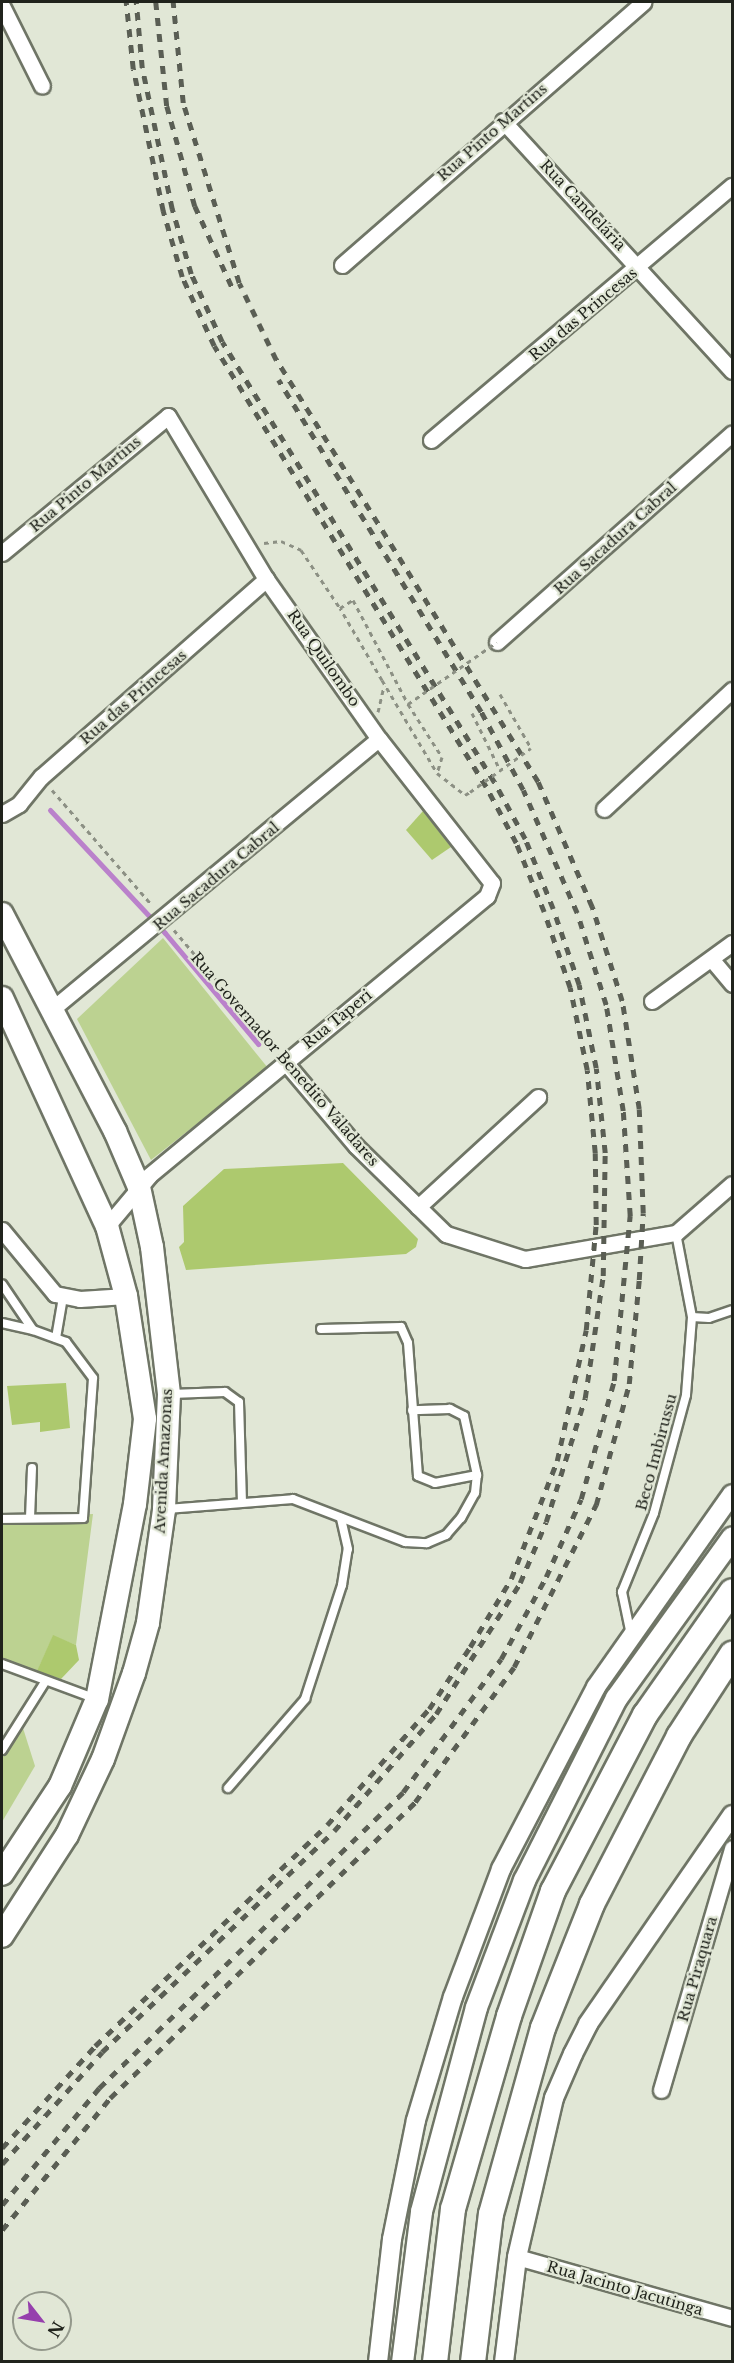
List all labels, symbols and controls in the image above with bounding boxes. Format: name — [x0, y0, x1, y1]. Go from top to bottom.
street label: Rua Pinto Martins — [433, 79, 551, 185]
street label: Rua Candelária — [536, 156, 630, 254]
street label: Rua das Princesas — [525, 264, 641, 364]
street label: Rua Pinto Martins — [26, 432, 144, 536]
street label: Rua Sacadura Cabral — [550, 478, 680, 598]
street label: Rua Quilombo — [284, 606, 364, 710]
street label: Rua das Princesas — [76, 646, 190, 748]
street label: Rua Sacadura Cabral — [149, 818, 283, 934]
street label: Rua Governador Benedito Valadares — [187, 948, 383, 1170]
street label: Rua Taperi — [299, 985, 375, 1053]
street label: Avenida Amazonas — [150, 1388, 176, 1534]
street label: Beco Imbirussu — [632, 1392, 680, 1512]
street label: Rua Piraquara — [673, 1914, 721, 2024]
street label: Rua Jacinto Jacutinga — [545, 2257, 705, 2319]
north arrow — [12, 2291, 72, 2351]
text: N — [43, 2318, 68, 2341]

